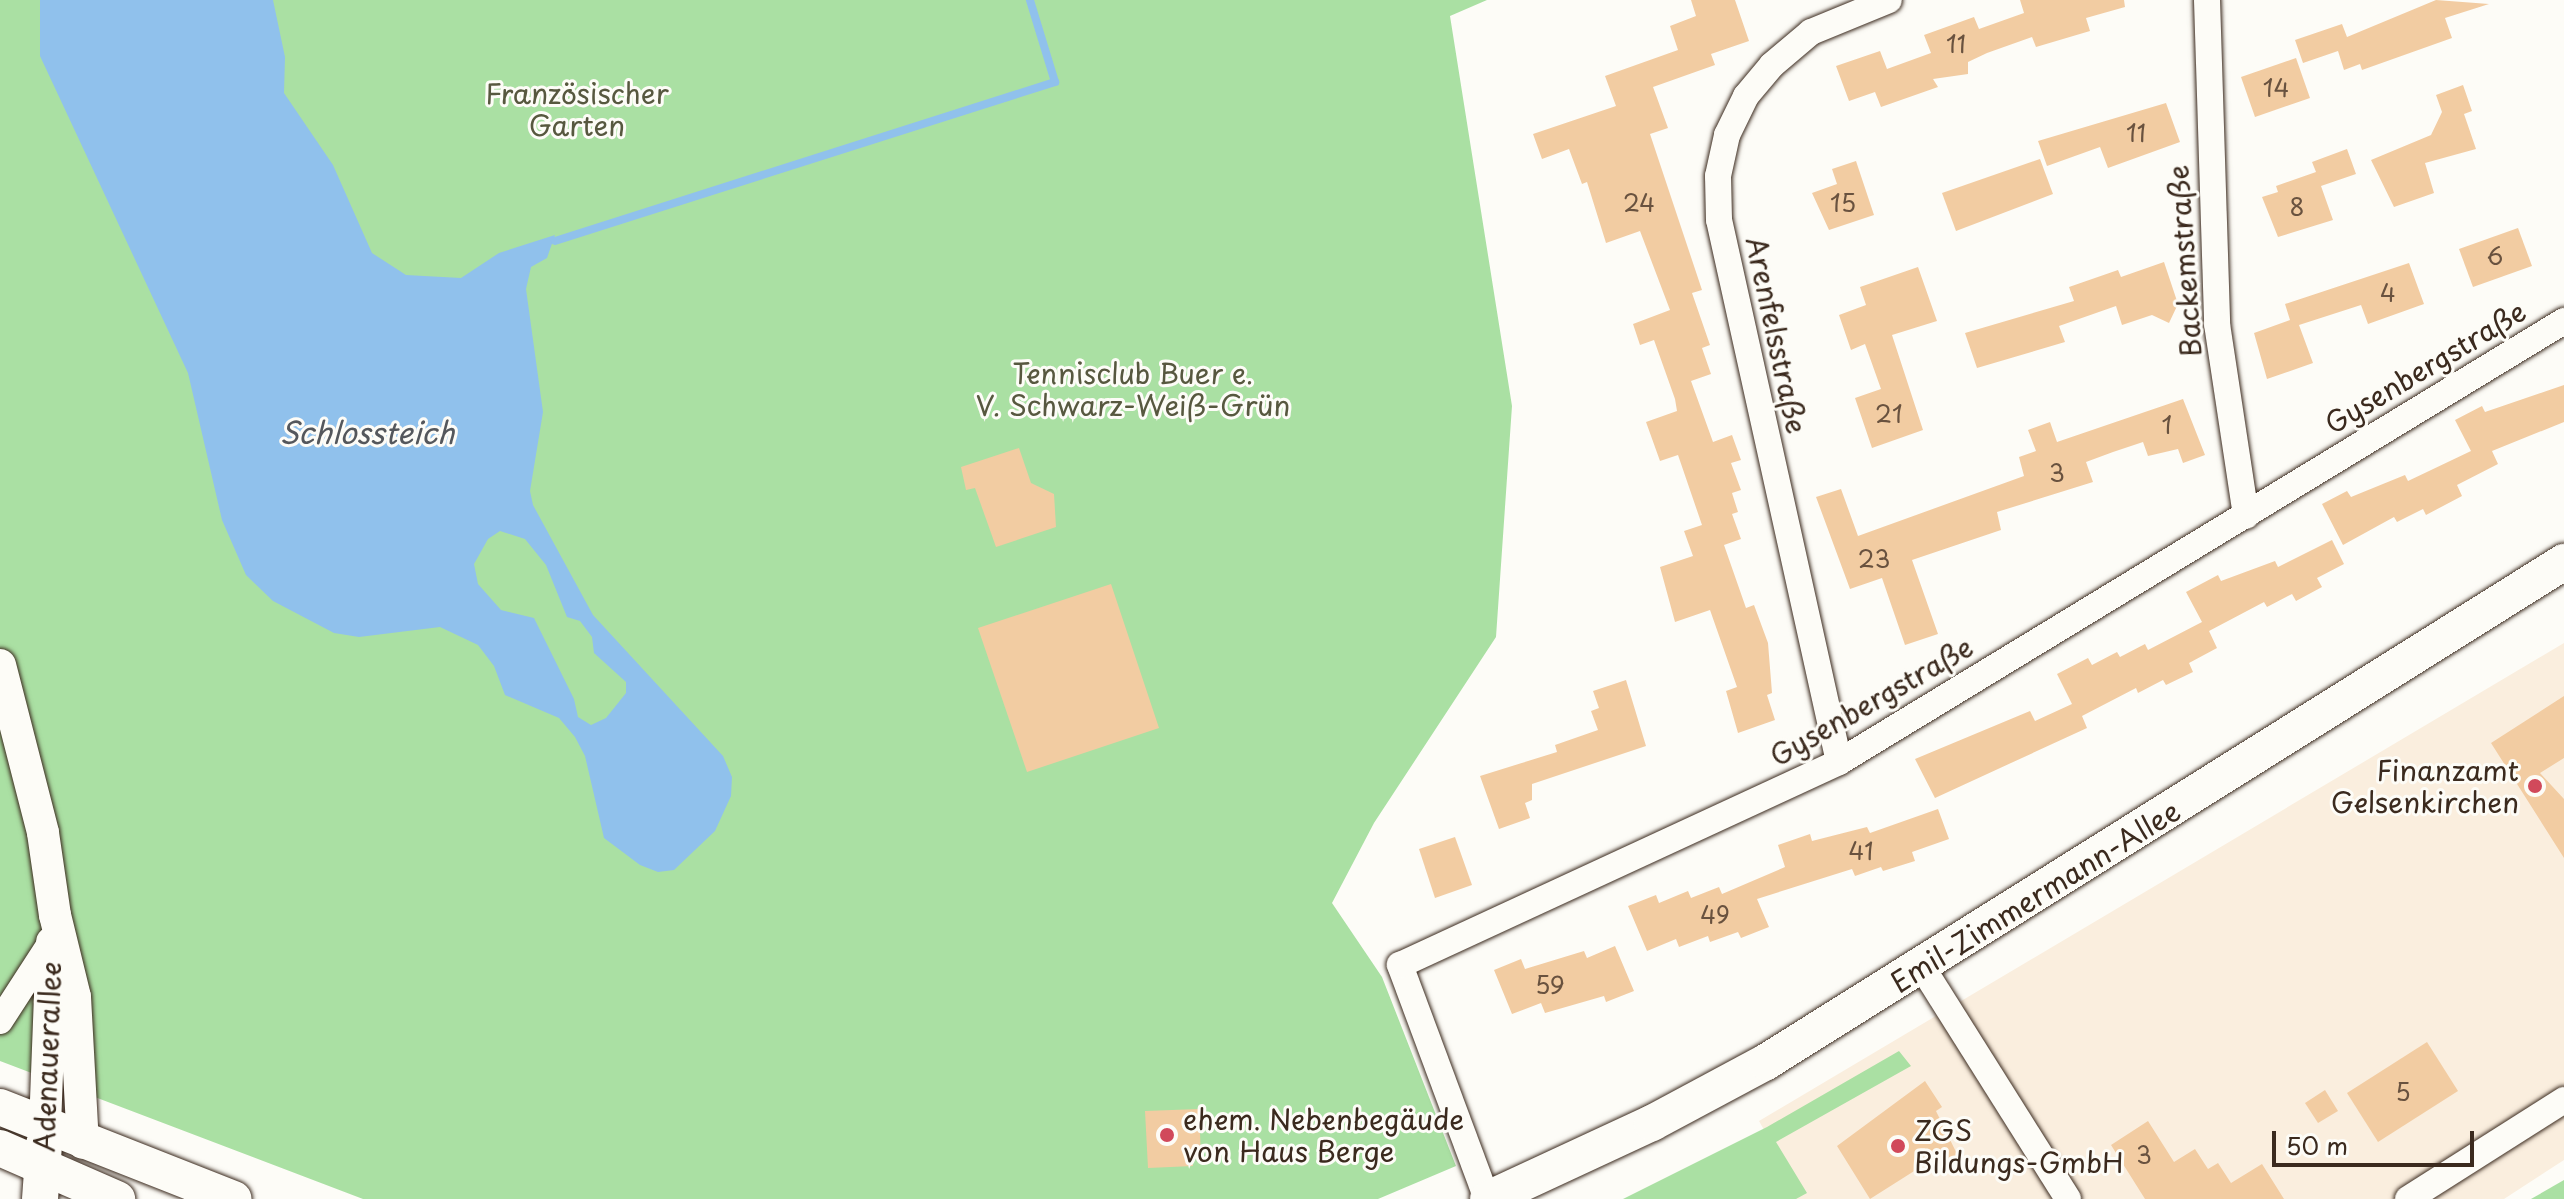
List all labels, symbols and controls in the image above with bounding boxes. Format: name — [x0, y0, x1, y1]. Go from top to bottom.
house number: 11 — [1946, 30, 1966, 58]
house number: 14 — [2263, 74, 2289, 102]
park label: Französischer Garten — [485, 76, 669, 142]
house number: 11 — [2126, 119, 2146, 147]
street label: Backemstraße — [2161, 164, 2207, 358]
house number: 24 — [1623, 189, 1655, 217]
house number: 15 — [1830, 189, 1856, 217]
house number: 8 — [2290, 193, 2304, 221]
street label: Arenfelsstraße — [1740, 234, 1814, 436]
house number: 6 — [2487, 242, 2503, 270]
house number: 4 — [2380, 279, 2396, 307]
street label: Gysenbergstraße — [2318, 294, 2532, 440]
park label: Tennisclub Buer e. V. Schwarz-Weiß-Grün — [975, 356, 1291, 422]
house number: 21 — [1875, 400, 1903, 428]
house number: 1 — [2162, 411, 2172, 439]
water label: Schlossteich — [279, 414, 455, 450]
house number: 3 — [2049, 459, 2065, 487]
house number: 23 — [1858, 545, 1890, 573]
street label: Gysenbergstraße — [1764, 629, 1978, 773]
place label: Finanzamt Gelsenkirchen — [2331, 753, 2519, 819]
marker: Finanzamt Gelsenkirchen — [2526, 777, 2544, 795]
street label: Emil-Zimmermann-Allee — [1884, 793, 2186, 999]
house number: 41 — [1848, 837, 1874, 865]
house number: 49 — [1700, 901, 1730, 929]
street label: Adenauerallee — [27, 961, 67, 1153]
house number: 59 — [1535, 971, 1565, 999]
house number: 5 — [2395, 1078, 2411, 1106]
place label: ehem. Nebenbegäude von Haus Berge — [1183, 1102, 1465, 1168]
place label: ZGS Bildungs-GmbH — [1914, 1113, 2124, 1179]
scale bar — [2276, 1115, 2478, 1165]
marker: ehem. Nebenbegäude von Haus Berge — [1158, 1126, 1176, 1144]
text: 50 m — [2286, 1127, 2348, 1163]
marker: ZGS Bildungs-GmbH — [1889, 1137, 1907, 1155]
house number: 3 — [2136, 1141, 2152, 1169]

